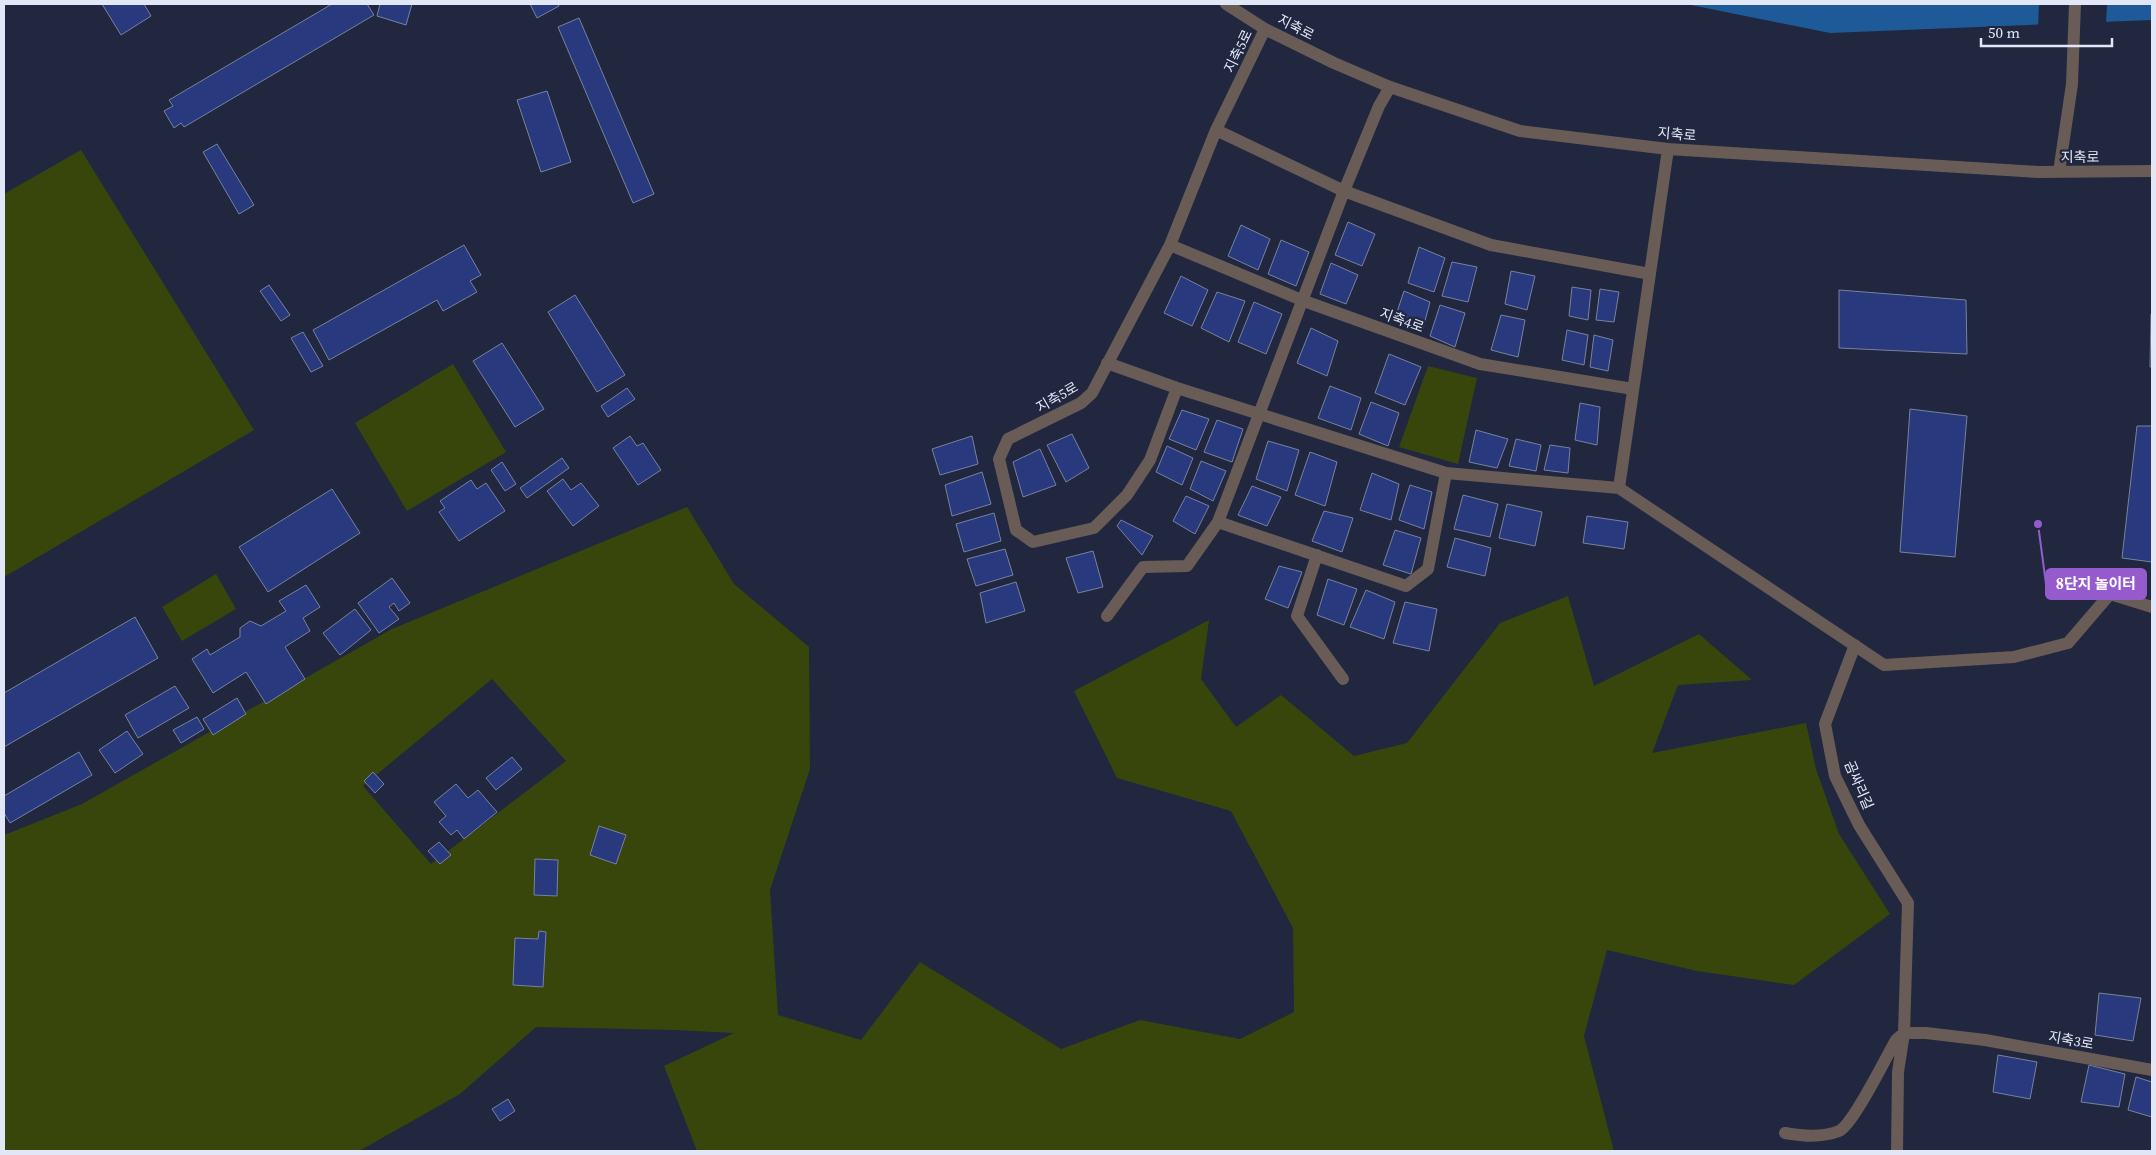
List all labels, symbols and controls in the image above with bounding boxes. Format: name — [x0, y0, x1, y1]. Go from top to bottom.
street label: 지축로 — [1274, 9, 1318, 45]
scale bar — [1981, 15, 2112, 47]
text: 50 m — [1988, 22, 2020, 43]
street label: 지축5로 — [1219, 26, 1257, 76]
street label: 지축로 — [1657, 122, 1697, 146]
street label: 지축로 — [2061, 147, 2099, 167]
street label: 지축4로 — [1377, 303, 1427, 337]
street label: 지축5로 — [1032, 377, 1082, 417]
callout: 8단지 놀이터 — [2046, 569, 2146, 599]
text: 8단지 놀이터 — [2056, 573, 2136, 594]
street label: 곰싸리길 — [1840, 757, 1878, 813]
street label: 지축3로 — [2047, 1026, 2095, 1054]

